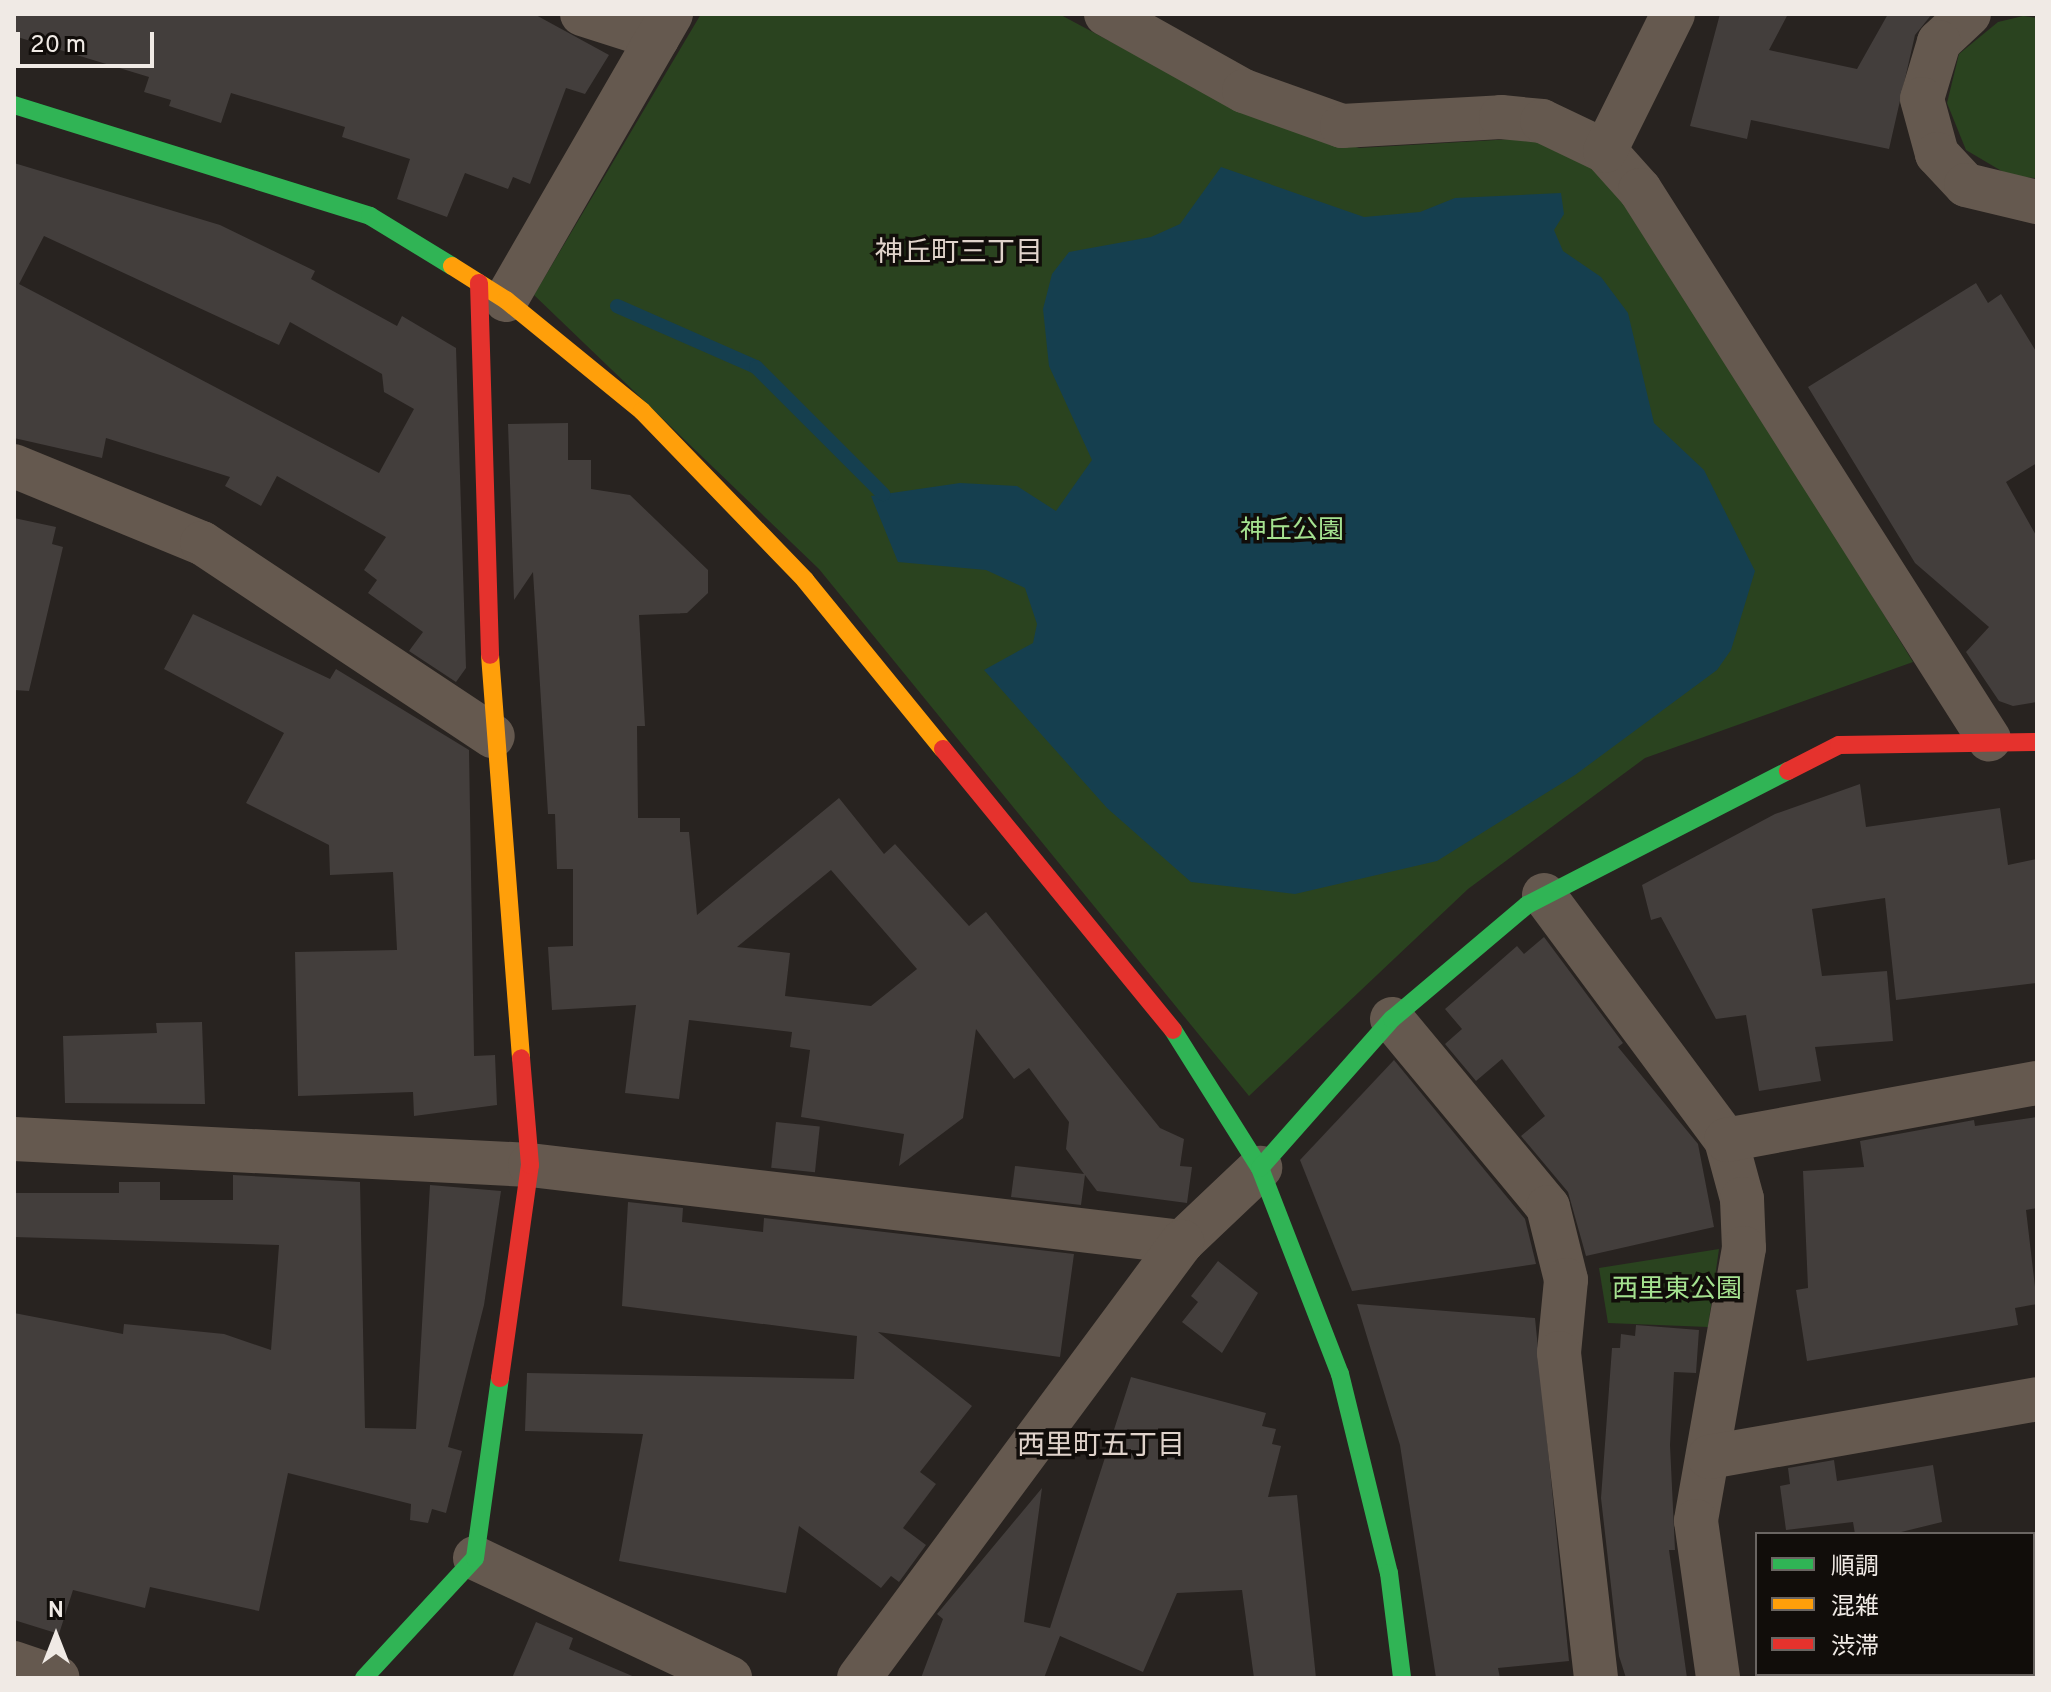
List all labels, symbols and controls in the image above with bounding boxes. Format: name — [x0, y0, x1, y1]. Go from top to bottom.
scale bar — [20, 16, 158, 66]
text: 20 m — [30, 31, 86, 61]
district label: 神丘町三丁目 — [875, 237, 1043, 271]
park label: 神丘公園 — [1240, 516, 1344, 548]
park label: 西里東公園 — [1612, 1275, 1742, 1307]
district label: 西里町五丁目 — [1017, 1430, 1185, 1464]
legend — [1755, 1532, 2035, 1676]
text: 順調 — [1831, 1553, 1879, 1583]
text: 混雑 — [1831, 1593, 1879, 1623]
north arrow — [16, 1596, 96, 1676]
text: N — [48, 1598, 64, 1625]
text: 渋滞 — [1831, 1633, 1879, 1663]

